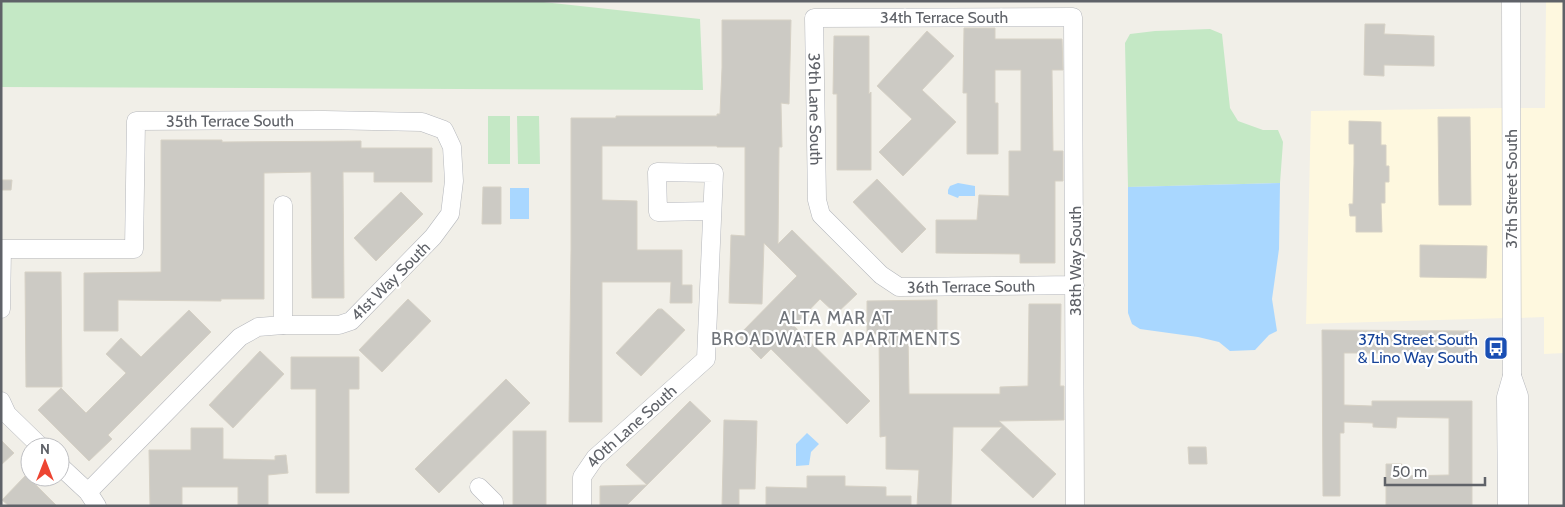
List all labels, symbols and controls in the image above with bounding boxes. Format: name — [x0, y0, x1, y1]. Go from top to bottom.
street label: 34th Terrace South — [880, 8, 1008, 27]
street label: 39th Lane South — [805, 53, 825, 165]
street label: 35th Terrace South — [166, 111, 294, 131]
street label: 37th Street South — [1502, 129, 1521, 249]
street label: 38th Way South — [1066, 206, 1085, 316]
street label: 41st Way South — [347, 238, 434, 325]
street label: 36th Terrace South — [907, 276, 1035, 297]
district label: ALTA MAR AT BROADWATER APARTMENTS — [711, 307, 961, 350]
place label: 37th Street South & Lino Way South — [1358, 330, 1478, 367]
bus stop icon: 37th Street South & Lino Way South — [1483, 335, 1509, 361]
street label: 40th Lane South — [582, 381, 680, 472]
north arrow — [20, 437, 70, 487]
text: N — [40, 440, 50, 458]
scale bar — [1385, 454, 1485, 486]
text: 50 m — [1392, 463, 1427, 481]

